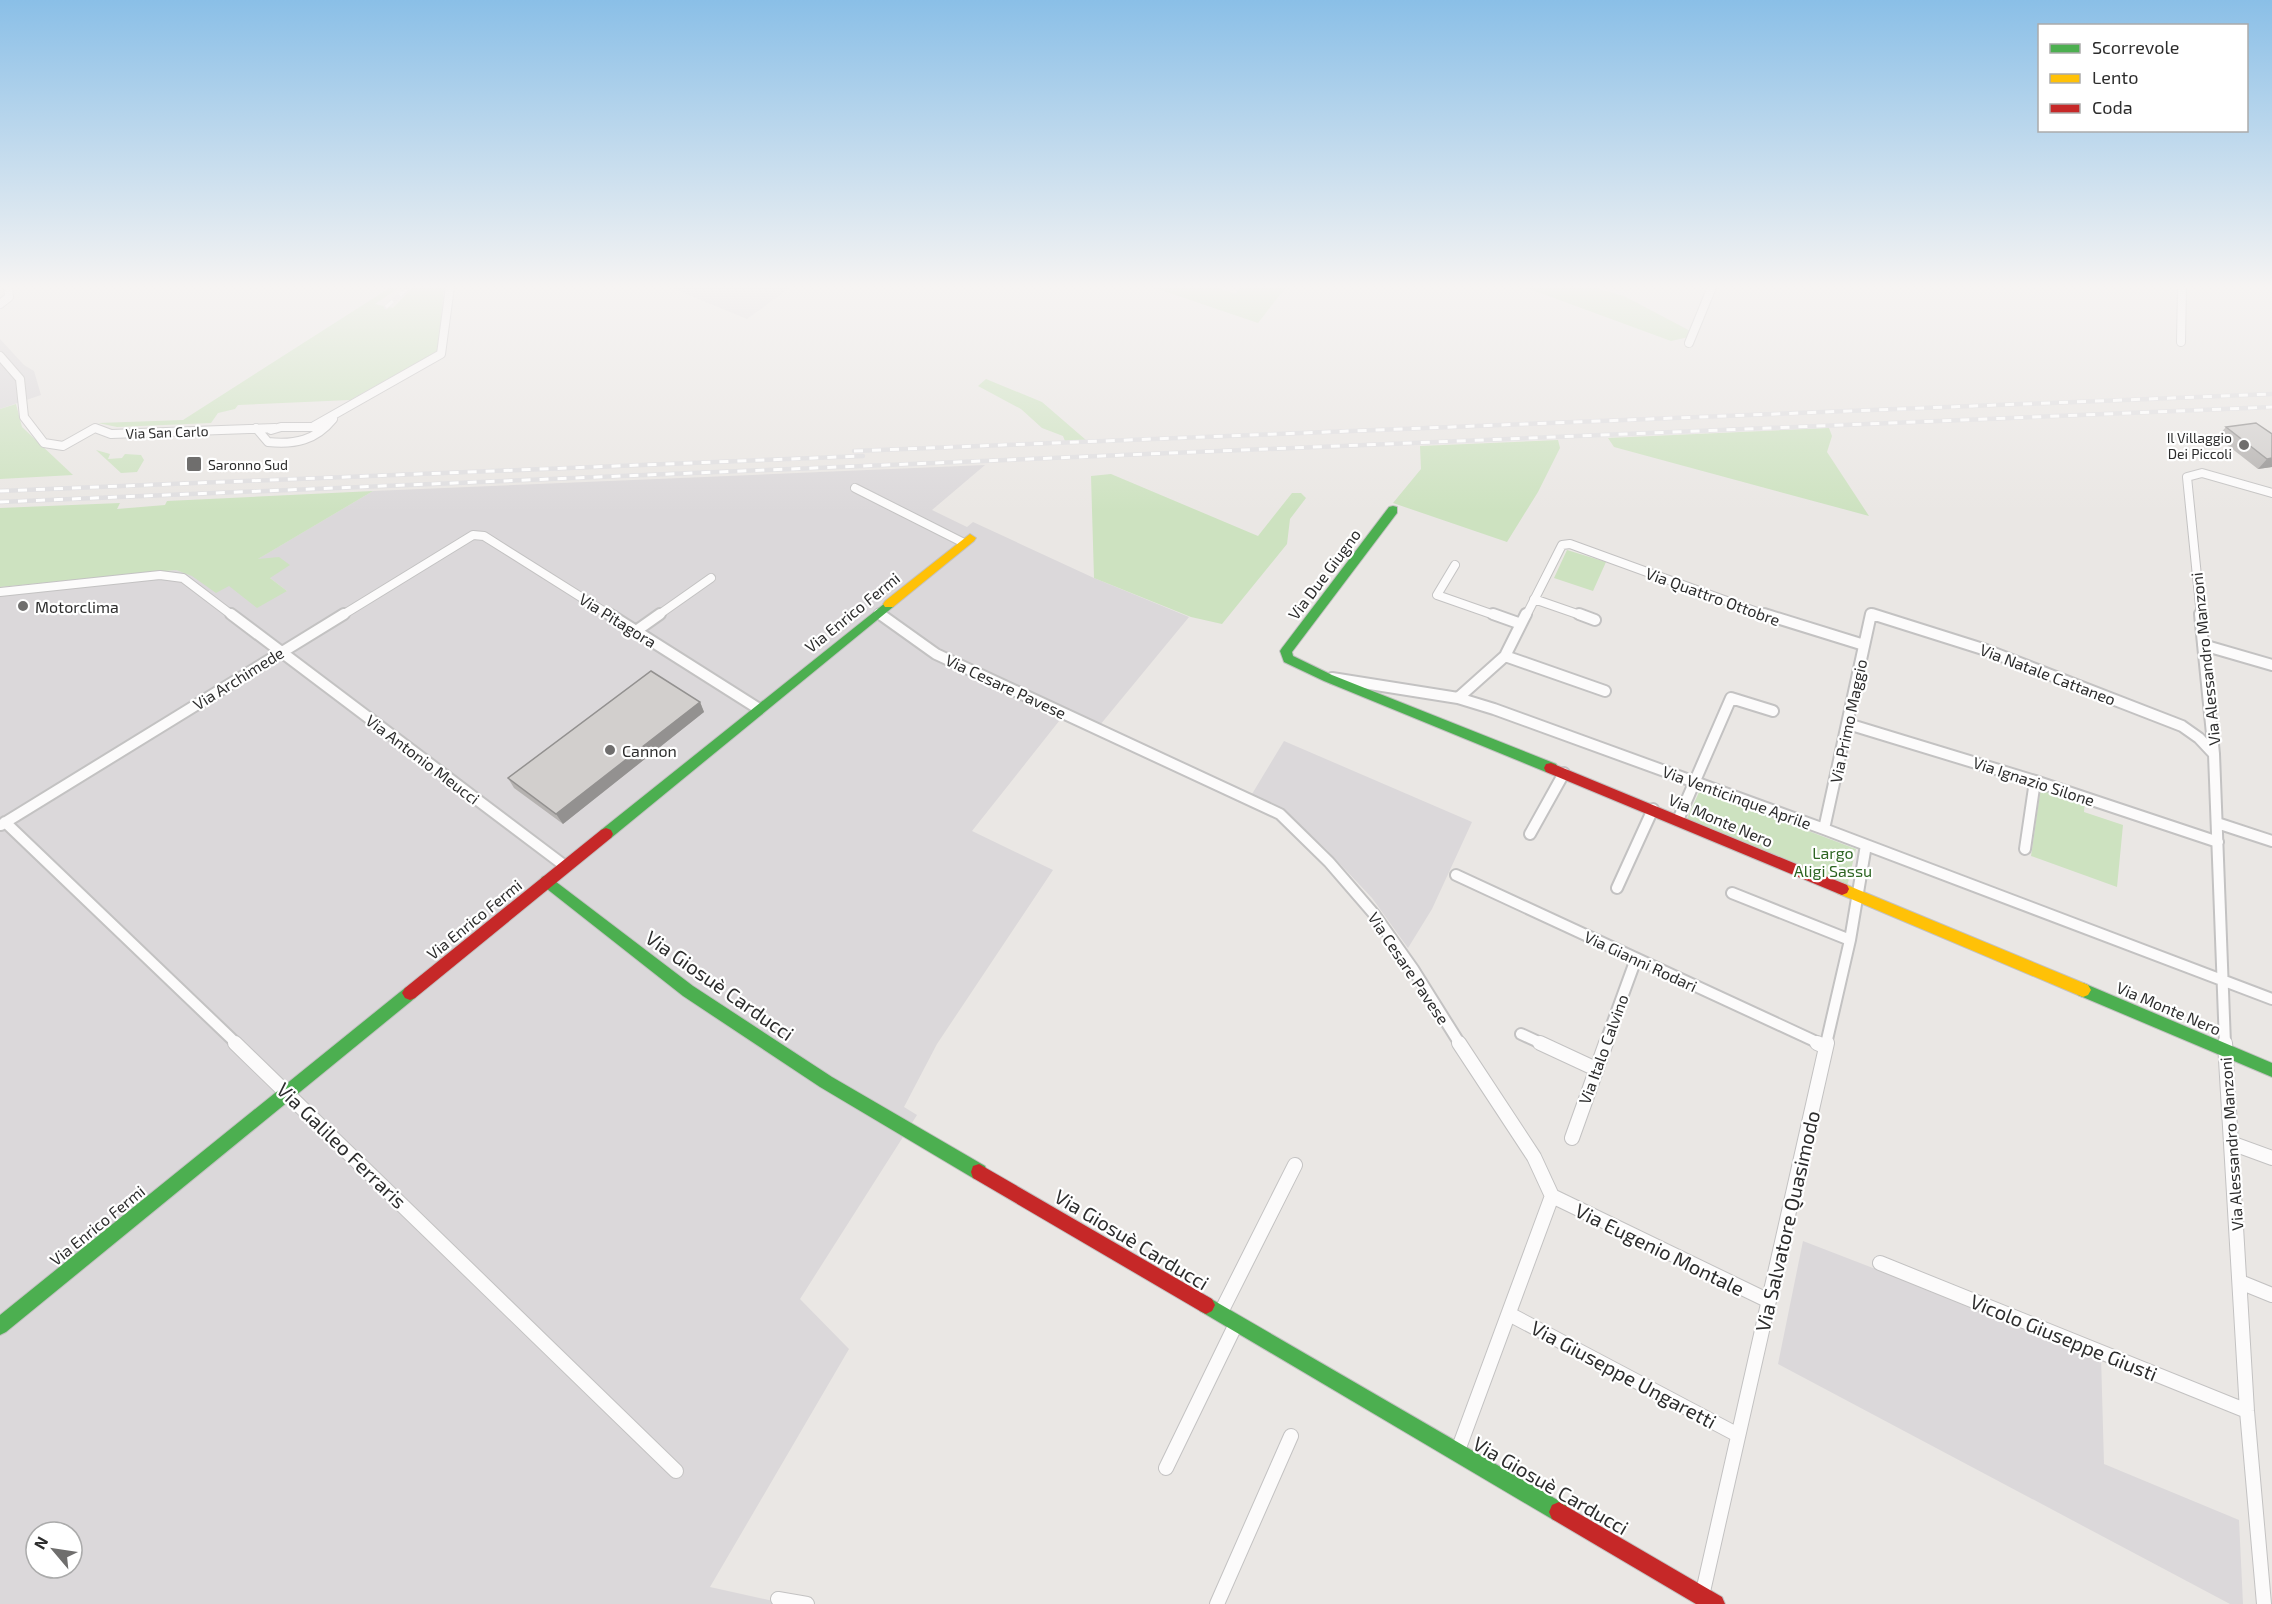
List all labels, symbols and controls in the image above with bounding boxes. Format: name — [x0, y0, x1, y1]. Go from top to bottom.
legend — [2038, 24, 2248, 132]
text: Scorrevole — [2092, 36, 2179, 58]
text: Lento — [2092, 66, 2138, 88]
text: Coda — [2092, 96, 2133, 118]
street label: Via San Carlo — [125, 422, 209, 442]
place label: Il Villaggio Dei Piccoli — [2167, 429, 2232, 462]
marker: Il Villaggio Dei Piccoli — [2237, 438, 2251, 452]
marker: Saronno Sud — [185, 455, 203, 473]
place label: Saronno Sud — [208, 456, 288, 473]
street label: Via Due Giugno — [1284, 525, 1364, 623]
street label: Via Quattro Ottobre — [1643, 563, 1783, 630]
street label: Via Enrico Fermi — [801, 568, 903, 656]
street label: Via Alessandro Manzoni — [2186, 572, 2224, 746]
street label: Via Pitagora — [576, 589, 660, 651]
place label: Motorclima — [35, 597, 119, 616]
marker: Motorclima — [16, 599, 30, 613]
street label: Via Natale Cattaneo — [1977, 639, 2119, 709]
street label: Via Archimede — [189, 643, 287, 713]
street label: Via Cesare Pavese — [943, 650, 1069, 722]
street label: Via Primo Maggio — [1826, 657, 1870, 785]
street label: Via Antonio Meucci — [362, 710, 484, 808]
place label: Cannon — [622, 741, 677, 760]
marker: Cannon — [603, 743, 617, 757]
street label: Via Ignazio Silone — [1971, 752, 2097, 810]
street label: Via Venticinque Aprile — [1660, 761, 1814, 833]
street label: Via Monte Nero — [1666, 789, 1776, 851]
park label: Largo Aligi Sassu — [1794, 843, 1872, 880]
street label: Via Enrico Fermi — [423, 875, 525, 963]
street label: Via Cesare Pavese — [1365, 908, 1453, 1028]
street label: Via Giosuè Carducci — [641, 925, 799, 1045]
street label: Via Gianni Rodari — [1582, 927, 1700, 995]
street label: Via Monte Nero — [2114, 977, 2224, 1039]
street label: Via Italo Calvino — [1574, 991, 1632, 1107]
street label: Via Alessandro Manzoni — [2215, 1057, 2247, 1231]
street label: Via Galileo Ferraris — [272, 1077, 412, 1213]
street label: Via Salvatore Quasimodo — [1750, 1108, 1824, 1334]
street label: Via Enrico Fermi — [46, 1181, 148, 1269]
street label: Via Giosuè Carducci — [1051, 1183, 1213, 1295]
street label: Via Eugenio Montale — [1572, 1198, 1748, 1300]
street label: Vicolo Giuseppe Giusti — [1967, 1288, 2161, 1386]
street label: Via Giuseppe Ungaretti — [1527, 1315, 1721, 1433]
street label: Via Giosuè Carducci — [1469, 1431, 1633, 1539]
north arrow — [24, 1520, 84, 1580]
text: N — [29, 1533, 52, 1552]

